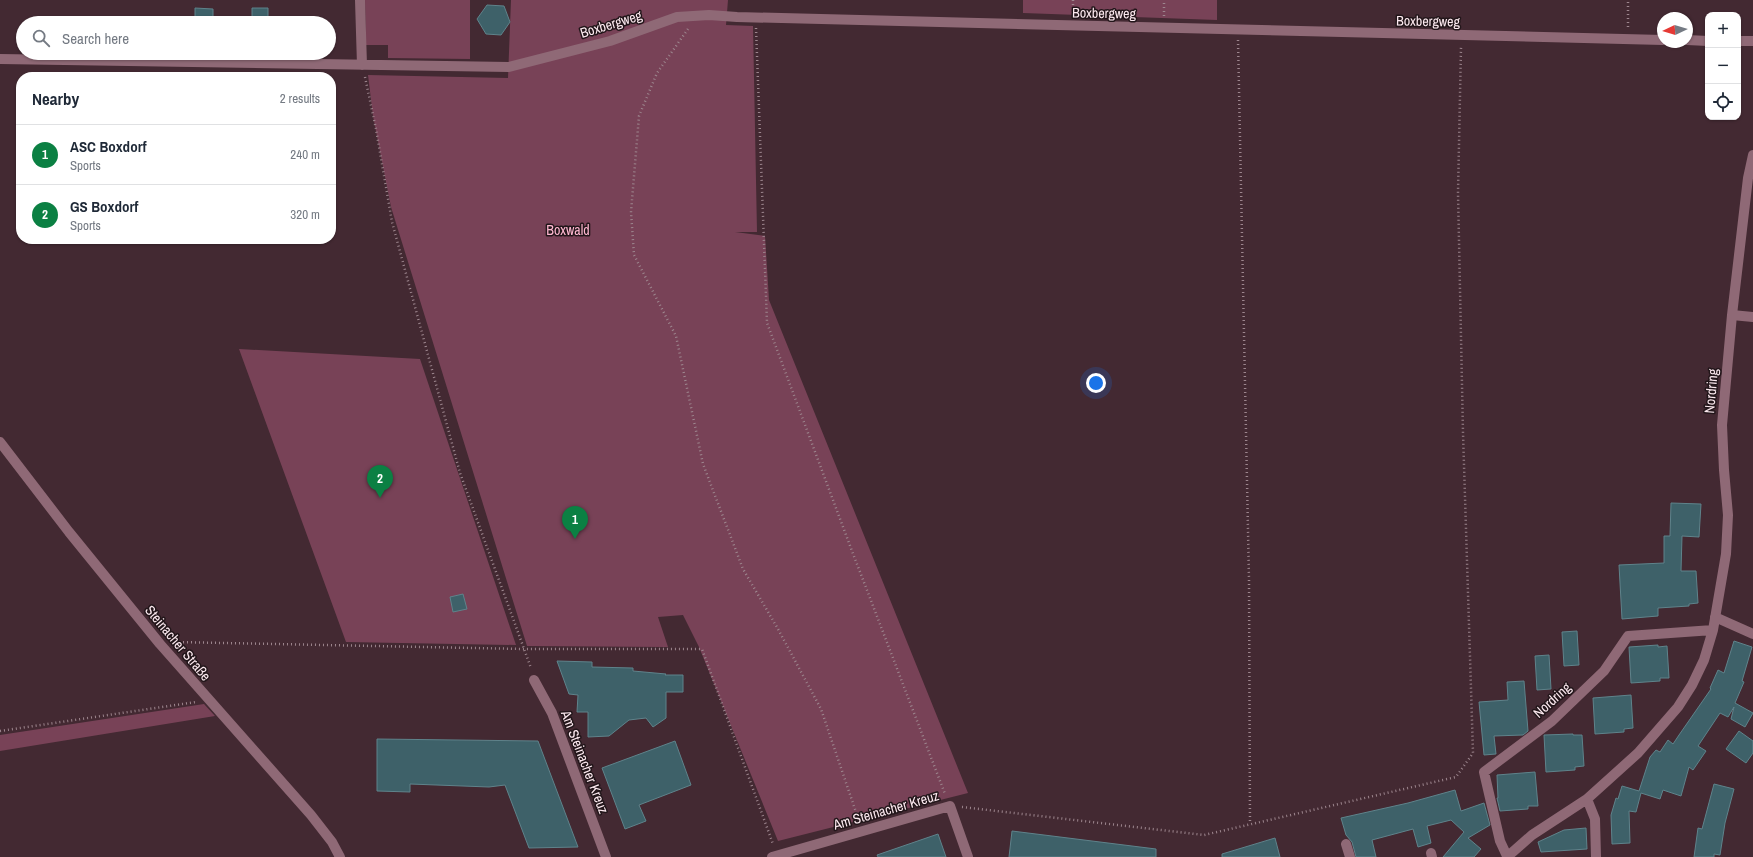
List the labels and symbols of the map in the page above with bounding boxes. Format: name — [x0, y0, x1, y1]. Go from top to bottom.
street label: Boxbergweg — [1072, 3, 1137, 23]
street label: Boxbergweg — [578, 6, 645, 42]
street label: Boxbergweg — [1396, 11, 1461, 31]
north arrow — [1657, 12, 1693, 48]
park label: Boxwald — [546, 221, 590, 239]
street label: Nordring — [1700, 367, 1722, 414]
your location — [1086, 373, 1106, 393]
pin: 2 — [367, 465, 393, 498]
pin: 1 — [562, 506, 588, 539]
street label: Steinacher Straße — [141, 602, 215, 684]
street label: Nordring — [1529, 678, 1575, 722]
street label: Am Steinacher Kreuz — [557, 707, 613, 816]
street label: Am Steinacher Kreuz — [830, 786, 941, 834]

